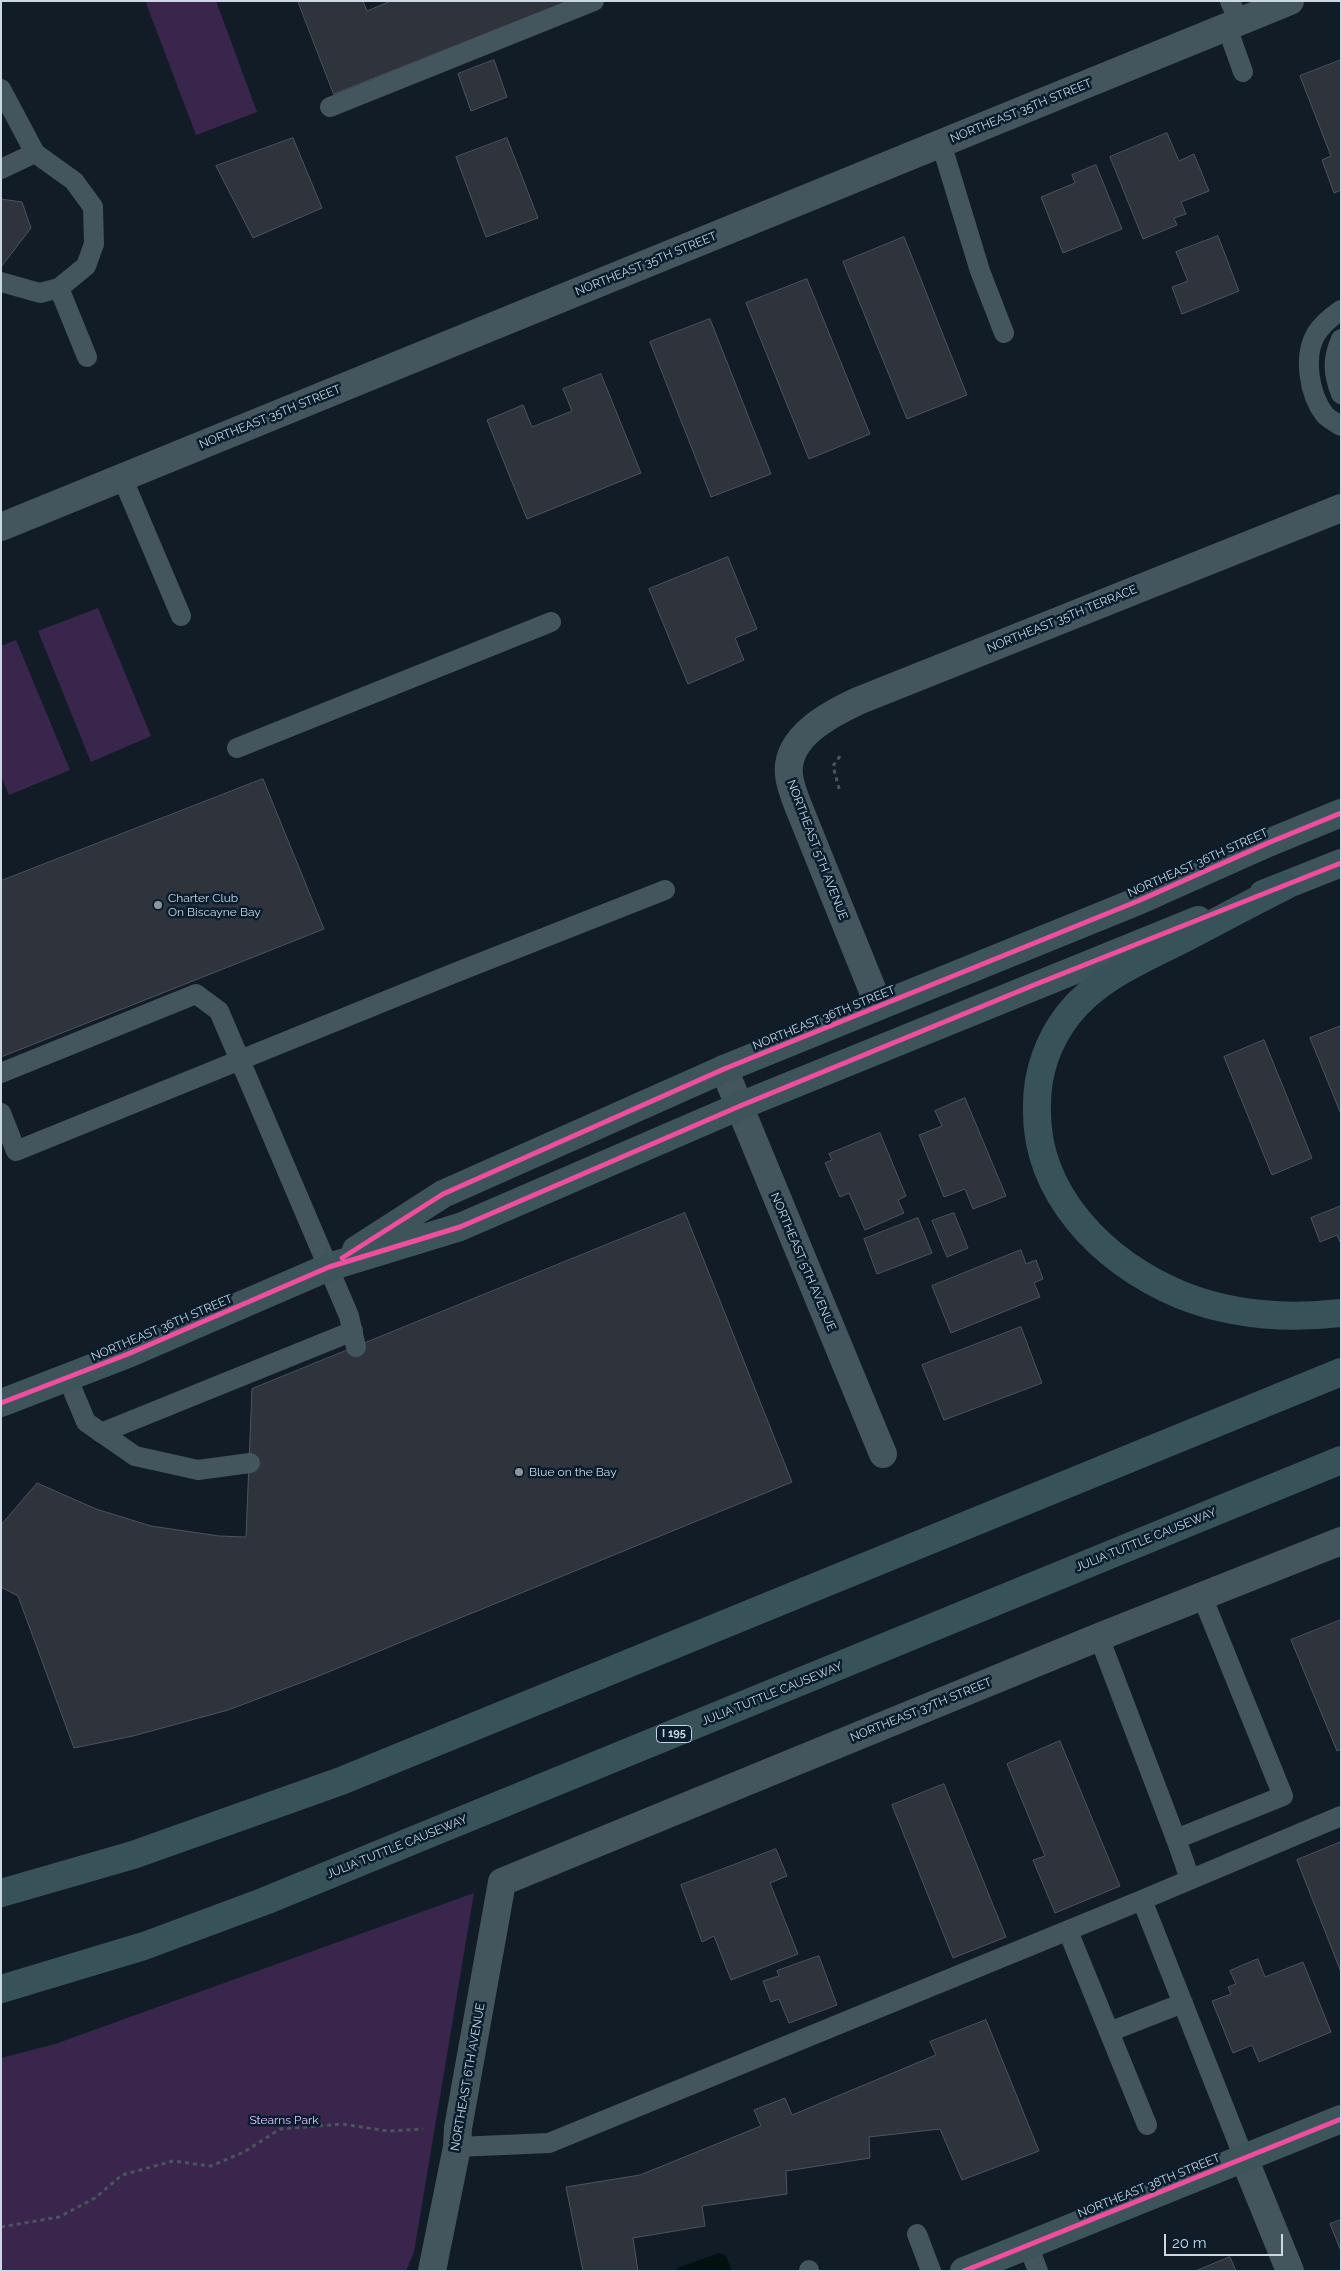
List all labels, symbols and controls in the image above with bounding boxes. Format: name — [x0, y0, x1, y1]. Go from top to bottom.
street label: NORTHEAST 35TH STREET — [948, 76, 1094, 146]
street label: NORTHEAST 35TH STREET — [573, 229, 719, 299]
street label: NORTHEAST 35TH STREET — [197, 382, 343, 452]
street label: NORTHEAST 35TH TERRACE — [985, 582, 1139, 656]
street label: NORTHEAST 5TH AVENUE — [784, 778, 850, 922]
street label: NORTHEAST 36TH STREET — [1125, 825, 1271, 901]
place label: Charter Club On Biscayne Bay — [168, 891, 261, 919]
marker: Charter Club On Biscayne Bay — [152, 899, 164, 911]
street label: NORTHEAST 36TH STREET — [751, 983, 897, 1053]
street label: NORTHEAST 5TH AVENUE — [767, 1191, 839, 1333]
street label: NORTHEAST 36TH STREET — [89, 1292, 235, 1364]
place label: Blue on the Bay — [529, 1465, 617, 1479]
marker: Blue on the Bay — [513, 1466, 525, 1478]
street label: JULIA TUTTLE CAUSEWAY — [1073, 1505, 1219, 1575]
street label: JULIA TUTTLE CAUSEWAY — [699, 1659, 845, 1729]
street label: NORTHEAST 37TH STREET — [848, 1675, 994, 1745]
road number: I 195 — [656, 1726, 692, 1742]
street label: JULIA TUTTLE CAUSEWAY — [324, 1812, 470, 1882]
street label: NORTHEAST 6TH AVENUE — [448, 2002, 488, 2152]
park label: Stearns Park — [249, 2113, 319, 2127]
street label: NORTHEAST 38TH STREET — [1076, 2151, 1222, 2221]
scale bar — [1167, 2224, 1286, 2256]
text: 20 m — [1172, 2234, 1207, 2252]

